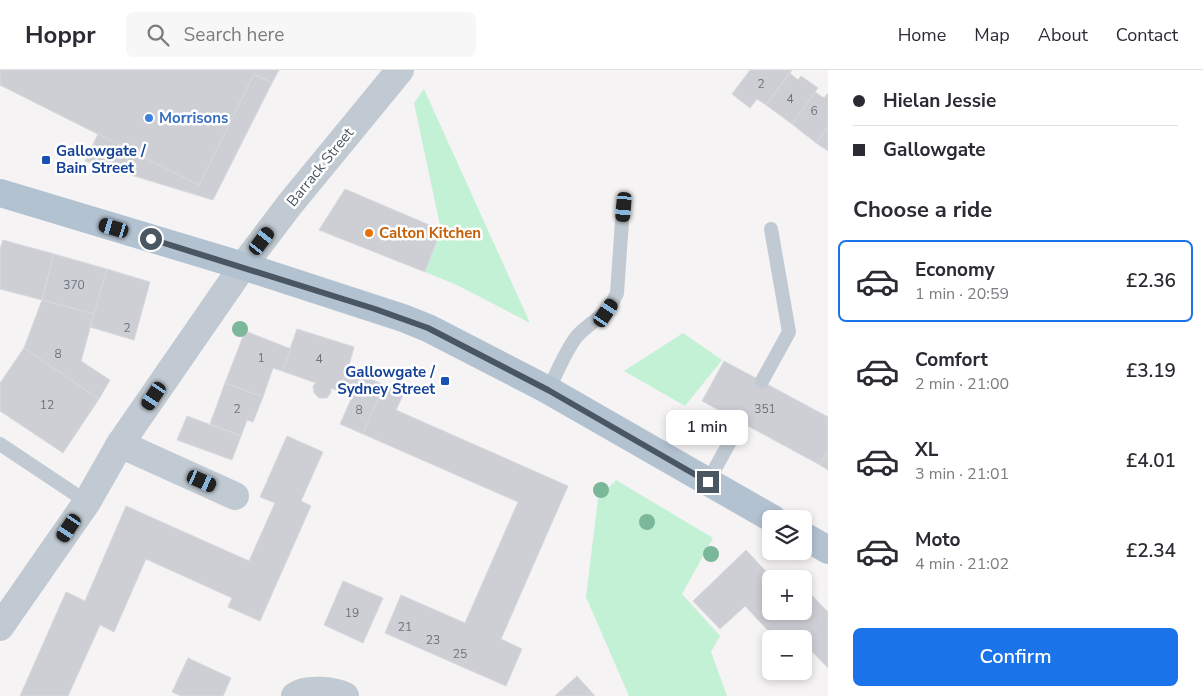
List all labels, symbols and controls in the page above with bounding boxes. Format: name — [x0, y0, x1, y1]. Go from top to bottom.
search box — [126, 12, 476, 57]
text: Hoppr — [25, 19, 96, 51]
icon: search — [144, 21, 172, 49]
text: Search here — [184, 22, 284, 48]
text: Home — [898, 23, 946, 47]
text: Map — [974, 23, 1010, 47]
text: About — [1038, 23, 1088, 47]
text: Contact — [1116, 23, 1178, 47]
house number: 2 — [757, 76, 765, 92]
text: Hielan Jessie — [883, 88, 996, 114]
house number: 4 — [786, 91, 794, 107]
house number: 6 — [810, 103, 818, 119]
place label: Morrisons — [159, 108, 228, 128]
marker: Morrisons — [143, 112, 155, 124]
street label: Barrack Street — [282, 123, 358, 211]
text: Gallowgate — [883, 137, 986, 163]
place label: Gallowgate / Bain Street — [56, 141, 146, 178]
marker: Gallowgate / Bain Street — [40, 154, 52, 166]
car — [615, 191, 632, 223]
text: Choose a ride — [853, 195, 992, 225]
car — [97, 216, 130, 240]
place label: Calton Kitchen — [379, 223, 481, 243]
car — [246, 225, 277, 257]
marker: Calton Kitchen — [363, 227, 375, 239]
route start — [140, 228, 162, 250]
text: Economy — [915, 257, 995, 283]
icon: car — [855, 259, 900, 304]
text: £2.36 — [1126, 268, 1176, 294]
house number: 370 — [63, 277, 85, 293]
text: 1 min · 20:59 — [915, 283, 1009, 305]
car — [591, 296, 620, 330]
house number: 2 — [123, 320, 131, 336]
house number: 8 — [54, 346, 62, 362]
text: Comfort — [915, 347, 988, 373]
icon: car — [855, 349, 900, 394]
house number: 1 — [257, 350, 265, 366]
house number: 4 — [315, 351, 323, 367]
text: £3.19 — [1126, 358, 1176, 384]
place label: Gallowgate / Sydney Street — [337, 362, 435, 399]
text: 2 min · 21:00 — [915, 373, 1009, 395]
marker: Gallowgate / Sydney Street — [439, 375, 451, 387]
car — [139, 379, 168, 413]
house number: 12 — [40, 397, 54, 413]
house number: 2 — [233, 401, 241, 417]
house number: 351 — [754, 401, 776, 417]
house number: 8 — [355, 402, 363, 418]
callout: 1 min — [667, 410, 749, 444]
text: 1 min — [687, 416, 727, 438]
text: XL — [915, 437, 938, 463]
icon: car — [855, 439, 900, 484]
text: £4.01 — [1126, 448, 1176, 474]
text: 3 min · 21:01 — [915, 463, 1009, 485]
car — [185, 468, 218, 494]
route end — [697, 471, 719, 493]
map controls — [762, 510, 812, 680]
button: layers — [762, 510, 812, 560]
car — [54, 511, 83, 545]
text: Moto — [915, 527, 961, 553]
icon: car — [855, 529, 900, 574]
text: £2.34 — [1126, 538, 1176, 564]
text: 4 min · 21:02 — [915, 553, 1009, 575]
button: + — [762, 570, 812, 620]
house number: 19 — [345, 605, 359, 621]
house number: 21 — [398, 619, 412, 635]
button: Confirm — [853, 628, 1178, 686]
button: − — [762, 630, 812, 680]
house number: 23 — [426, 632, 440, 648]
house number: 25 — [453, 646, 467, 662]

